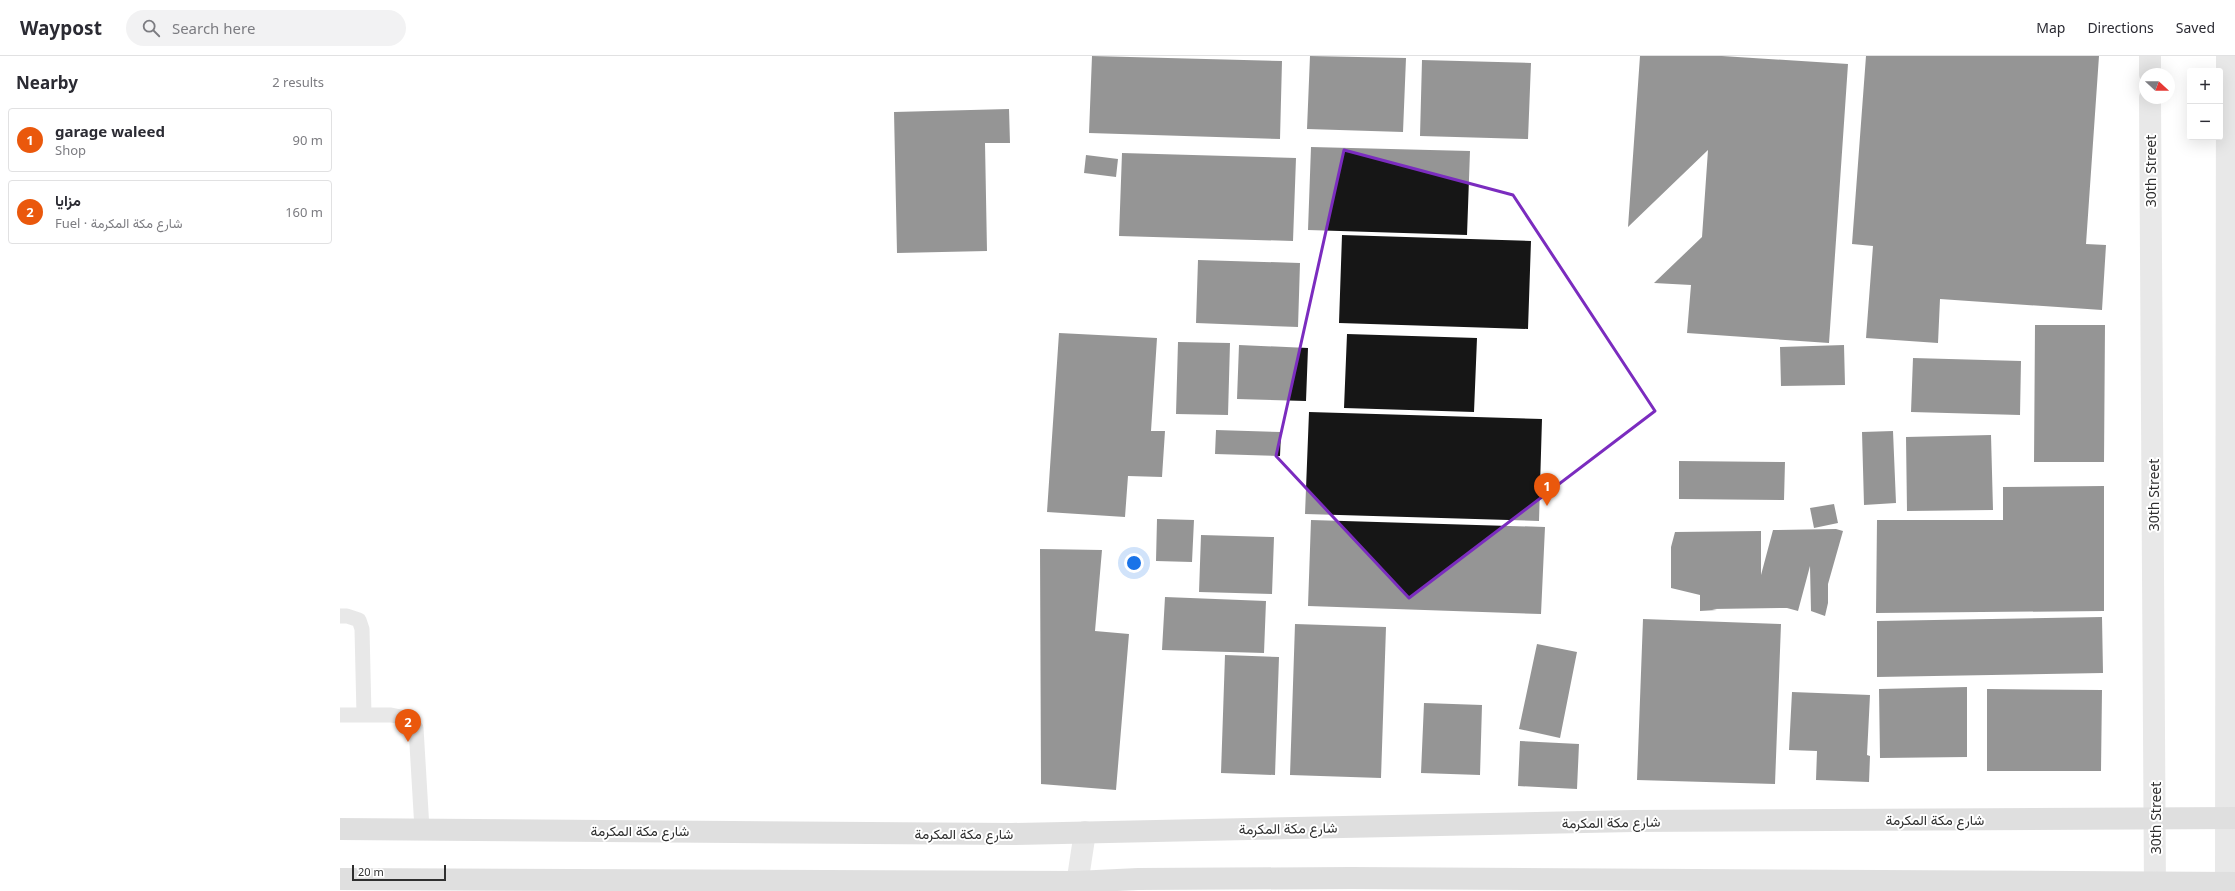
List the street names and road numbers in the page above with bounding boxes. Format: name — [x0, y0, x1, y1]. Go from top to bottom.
street label: 30th Street — [2141, 135, 2160, 207]
street label: 30th Street — [2144, 459, 2163, 531]
street label: 30th Street — [2146, 782, 2165, 854]
street label: شارع مكة المكرمة — [1886, 810, 1984, 831]
street label: شارع مكة المكرمة — [1561, 812, 1661, 834]
street label: شارع مكة المكرمة — [1238, 818, 1338, 840]
street label: شارع مكة المكرمة — [591, 821, 689, 842]
street label: شارع مكة المكرمة — [915, 824, 1013, 845]

